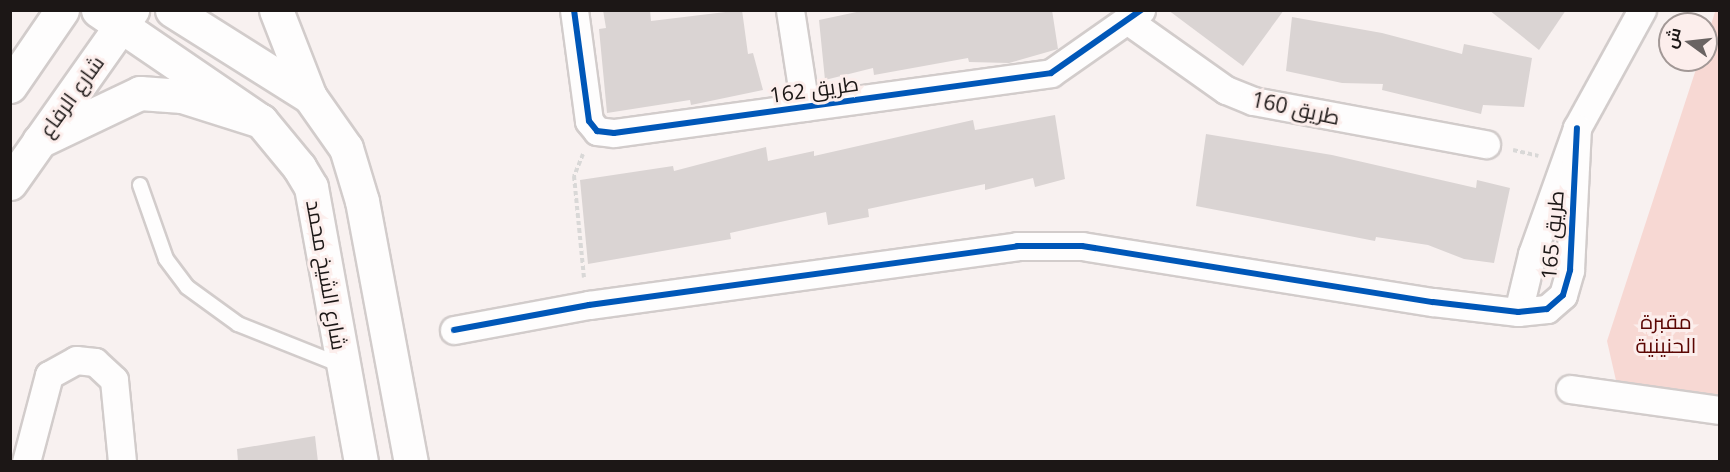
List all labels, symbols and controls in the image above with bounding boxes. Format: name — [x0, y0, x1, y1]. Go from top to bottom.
north arrow — [1658, 12, 1718, 72]
text: ش — [1659, 25, 1686, 51]
street label: شارع الرفاع — [33, 50, 109, 142]
street label: طريق 162 — [768, 70, 860, 108]
street label: طريق 160 — [1250, 86, 1342, 130]
street label: طريق 165 — [1536, 189, 1568, 281]
street label: شارع الشيخ محمد — [301, 198, 353, 352]
park label: مقبرة الحنينية — [1636, 308, 1696, 358]

